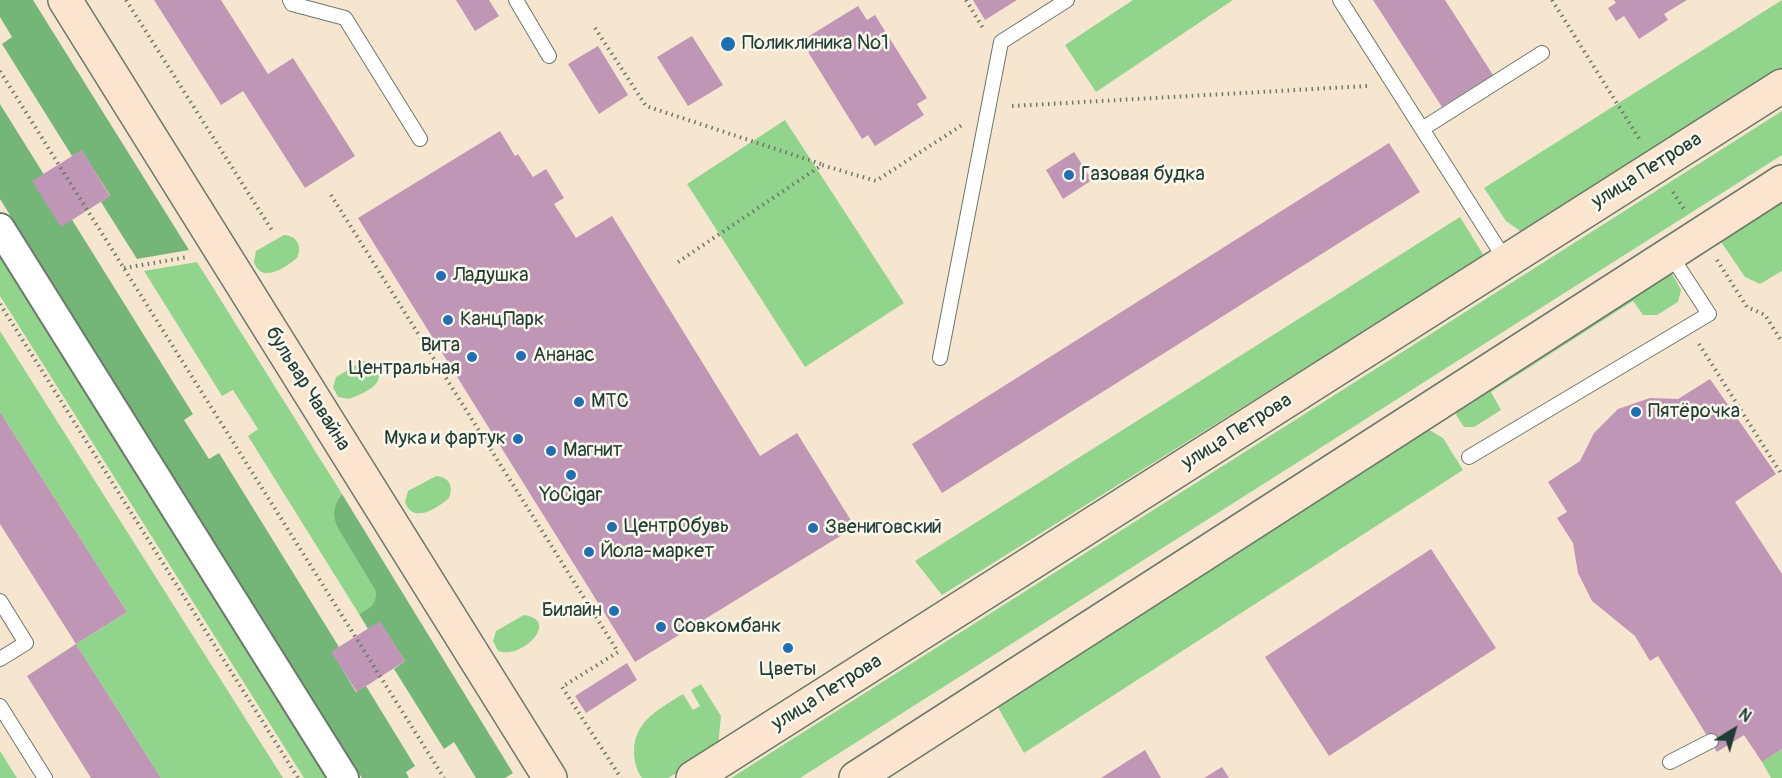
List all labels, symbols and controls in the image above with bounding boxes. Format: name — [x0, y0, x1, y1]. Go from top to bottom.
place label: Поликлиника №1 — [742, 32, 889, 56]
marker: Поликлиника №1 — [719, 35, 737, 53]
street label: улица Петрова — [1587, 128, 1707, 214]
place label: Газовая будка — [1081, 163, 1205, 187]
marker: Газовая будка — [1062, 168, 1076, 182]
place label: Ладушка — [453, 264, 529, 288]
marker: Ладушка — [434, 269, 448, 283]
place label: КанцПарк — [460, 308, 544, 332]
marker: КанцПарк — [441, 313, 455, 327]
street label: бульвар Чавайна — [259, 322, 355, 456]
place label: Вита Центральная — [349, 334, 460, 381]
place label: Ананас — [533, 344, 595, 368]
marker: Ананас — [514, 349, 528, 363]
marker: Вита Центральная — [465, 350, 479, 364]
street label: улица Петрова — [1177, 389, 1297, 475]
place label: МТС — [591, 390, 629, 414]
marker: МТС — [572, 395, 586, 409]
place label: Пятёрочка — [1648, 400, 1740, 424]
marker: Пятёрочка — [1629, 405, 1643, 419]
place label: Мука и фартук — [384, 427, 506, 451]
marker: Мука и фартук — [511, 432, 525, 446]
place label: Магнит — [563, 439, 622, 463]
marker: Магнит — [544, 444, 558, 458]
marker: YoCigar — [564, 468, 578, 482]
place label: YoCigar — [540, 484, 602, 508]
place label: ЦентрОбувь — [624, 515, 729, 539]
place label: Звениговский — [825, 516, 942, 540]
marker: ЦентрОбувь — [605, 520, 619, 534]
marker: Звениговский — [806, 521, 820, 535]
place label: Йола-маркет — [601, 540, 714, 564]
marker: Йола-маркет — [582, 545, 596, 559]
place label: Билайн — [542, 599, 602, 623]
marker: Билайн — [607, 604, 621, 618]
place label: Совкомбанк — [673, 615, 781, 639]
marker: Совкомбанк — [654, 620, 668, 634]
marker: Цветы — [781, 641, 795, 655]
street label: улица Петрова — [767, 650, 887, 736]
place label: Цветы — [760, 658, 816, 682]
north arrow — [1704, 700, 1764, 760]
text: N — [1734, 704, 1755, 727]

